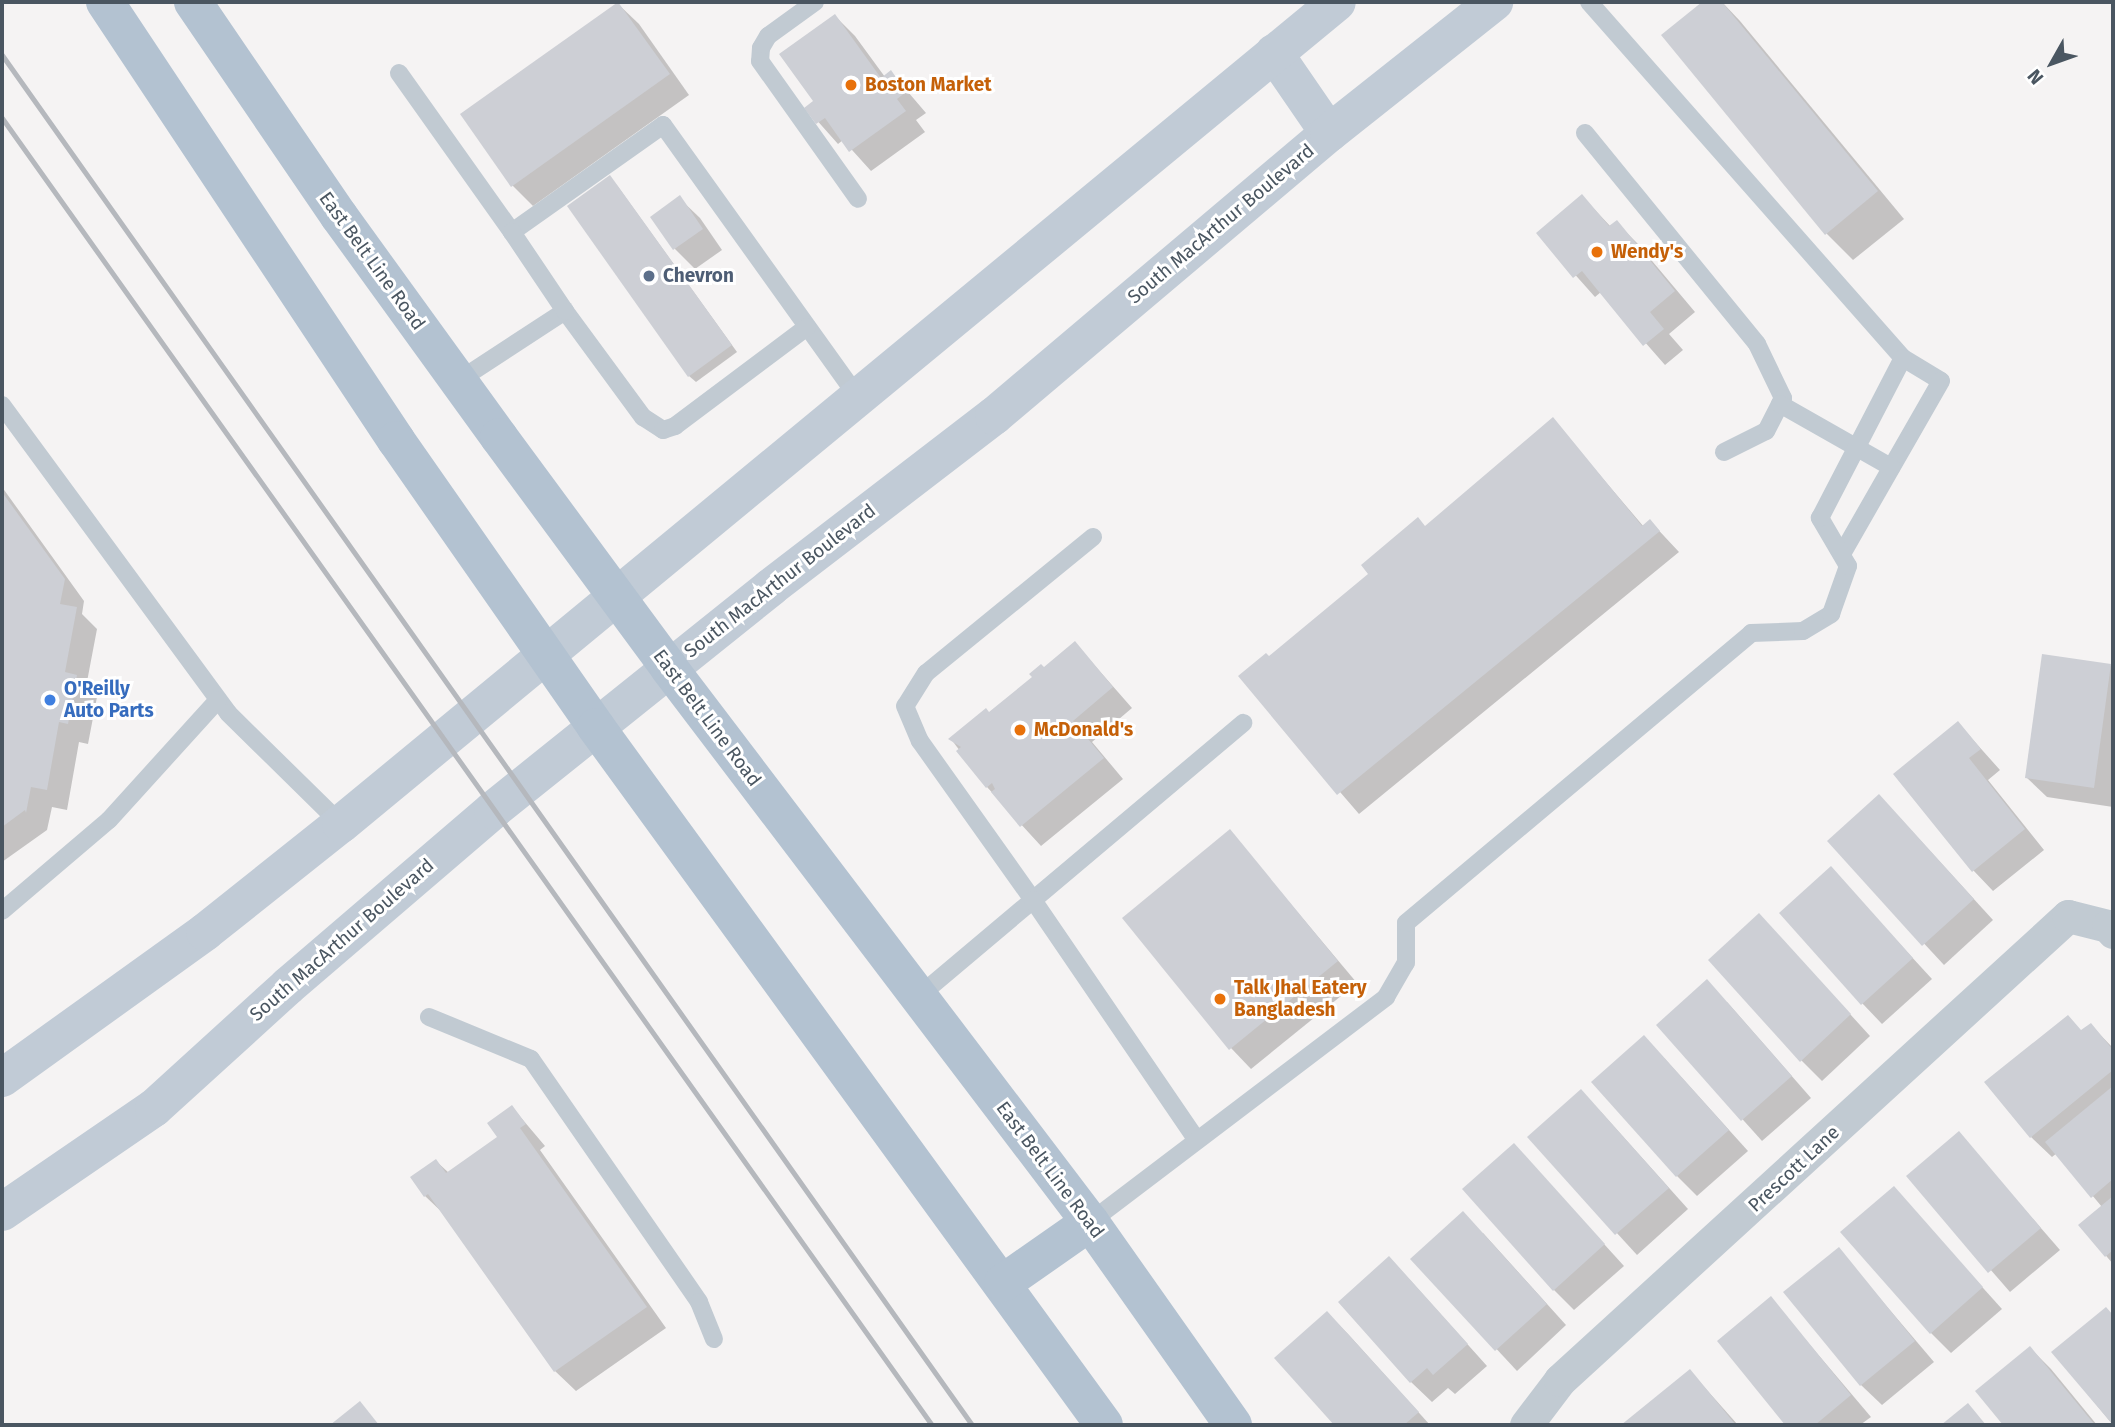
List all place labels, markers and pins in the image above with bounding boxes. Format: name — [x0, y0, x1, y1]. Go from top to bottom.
place label: Boston Market — [865, 74, 992, 96]
marker: Boston Market — [843, 77, 859, 93]
place label: Wendy's — [1611, 241, 1683, 263]
marker: Wendy's — [1589, 244, 1605, 260]
place label: Chevron — [663, 265, 734, 287]
marker: Chevron — [641, 268, 657, 284]
place label: O'Reilly Auto Parts — [64, 678, 154, 722]
marker: O'Reilly Auto Parts — [42, 692, 58, 708]
place label: McDonald's — [1034, 719, 1133, 741]
marker: McDonald's — [1012, 722, 1028, 738]
place label: Talk Jhal Eatery Bangladesh — [1234, 977, 1367, 1021]
marker: Talk Jhal Eatery Bangladesh — [1212, 991, 1228, 1007]

